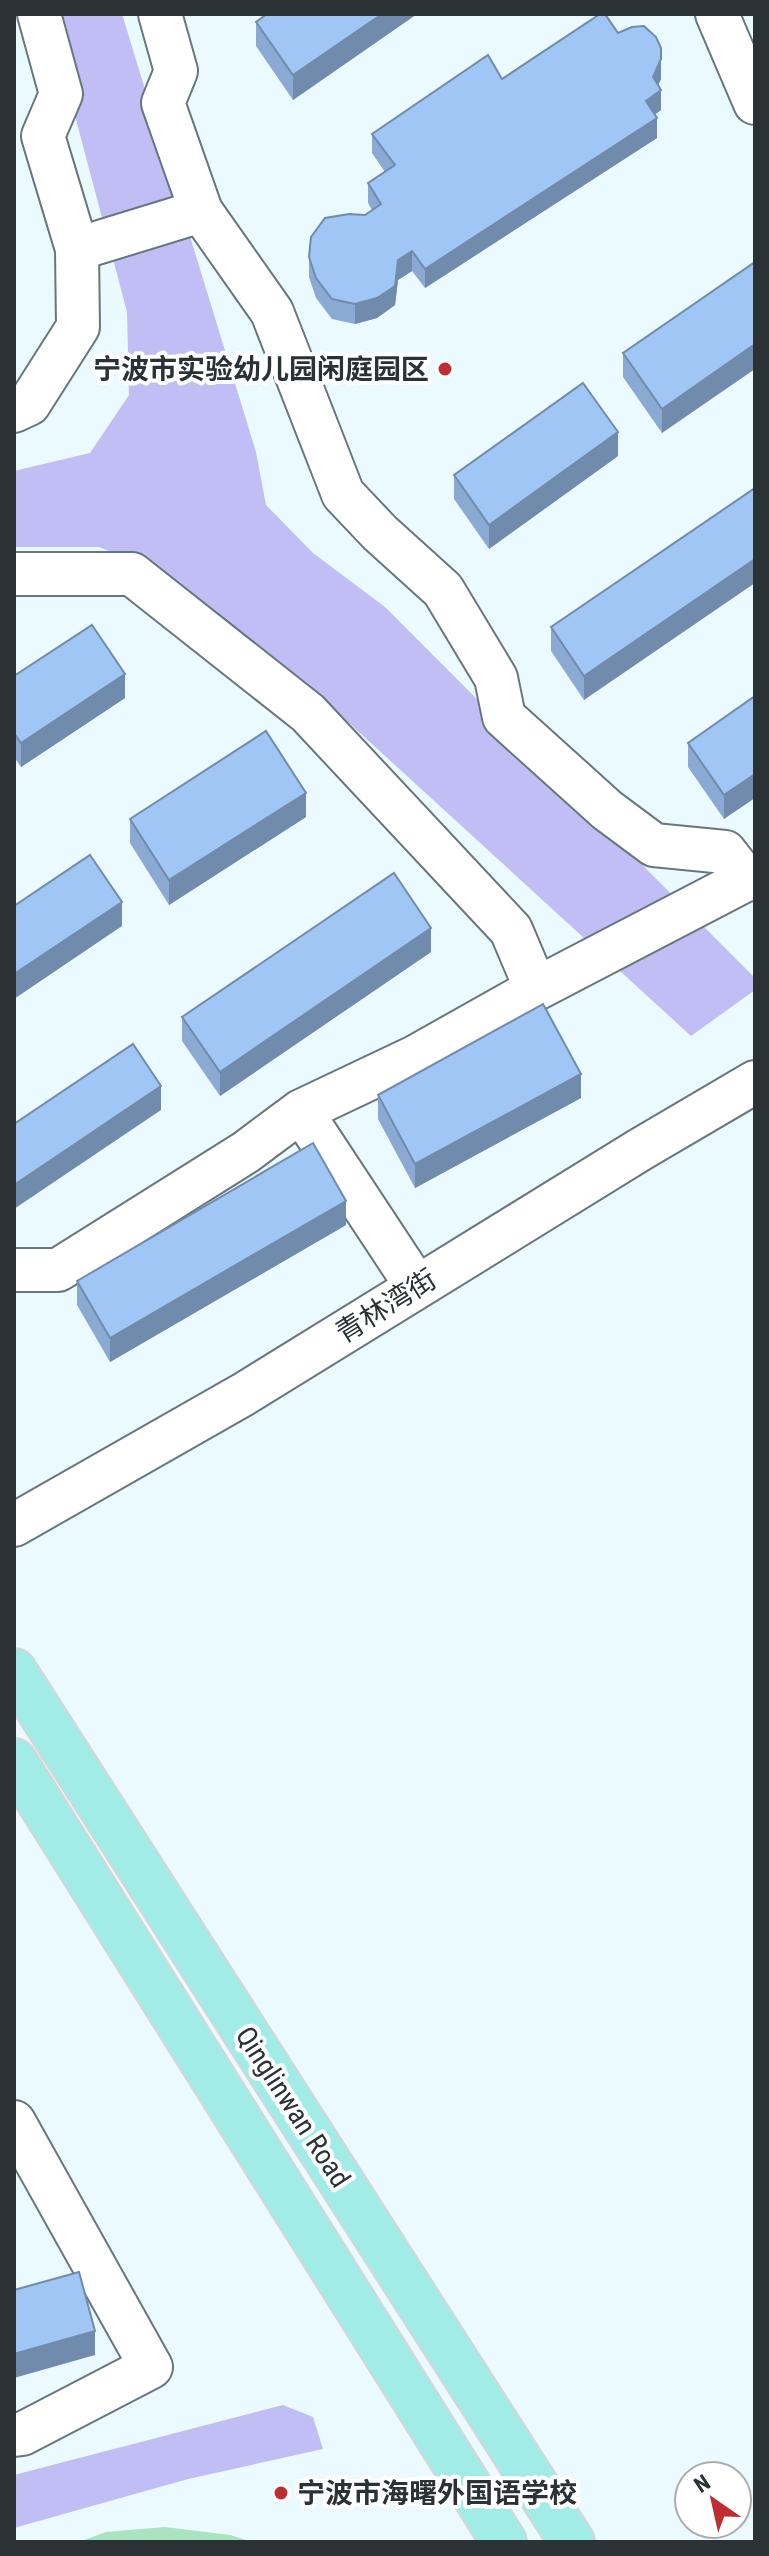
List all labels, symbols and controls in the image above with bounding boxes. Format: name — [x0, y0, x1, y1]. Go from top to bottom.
place label: 宁波市实验幼儿园闲庭园区 — [93, 353, 429, 386]
marker: 宁波市实验幼儿园闲庭园区 — [436, 360, 454, 378]
street label: 青林湾街 — [330, 1262, 442, 1350]
street label: Qinglinwan Road — [229, 2020, 357, 2194]
north arrow — [673, 2460, 753, 2540]
text: N — [690, 2470, 715, 2498]
place label: 宁波市海曙外国语学校 — [297, 2477, 577, 2510]
marker: 宁波市海曙外国语学校 — [272, 2484, 290, 2502]

